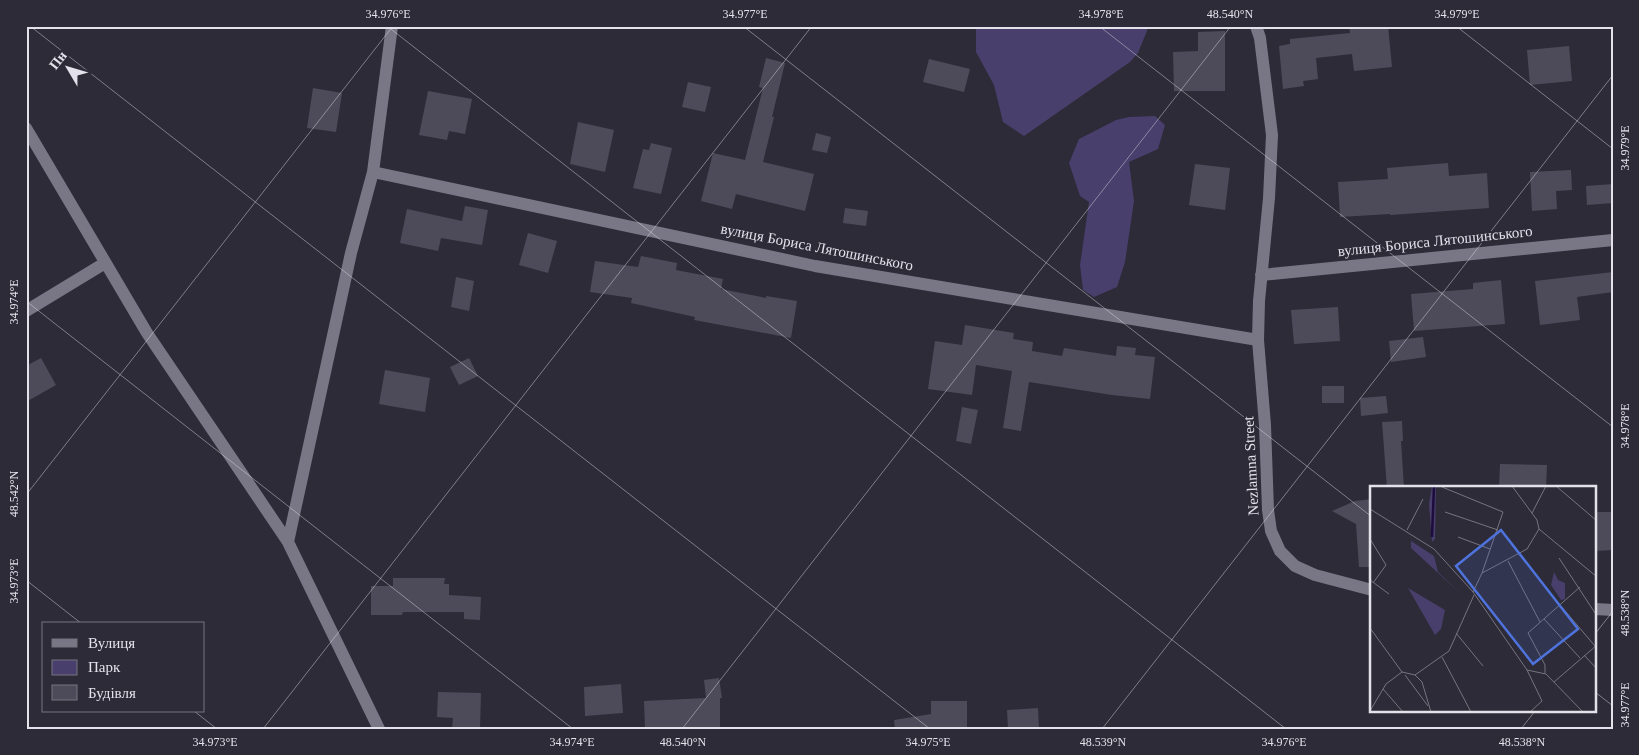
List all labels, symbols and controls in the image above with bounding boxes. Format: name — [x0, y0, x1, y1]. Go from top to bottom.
text: 34.976°E — [365, 7, 411, 21]
text: 34.977°E — [722, 7, 768, 21]
text: 34.978°E — [1078, 7, 1124, 21]
text: 48.540°N — [1207, 7, 1254, 21]
text: 34.979°E — [1434, 7, 1480, 21]
north arrow — [42, 42, 92, 92]
text: Пн — [46, 48, 70, 72]
text: 34.979°E — [1618, 125, 1632, 171]
street label: вулиця Бориса Лятошинського — [719, 220, 915, 274]
street label: вулиця Бориса Лятошинського — [1337, 223, 1533, 259]
text: 34.974°E — [7, 279, 21, 325]
text: 34.978°E — [1618, 403, 1632, 449]
street label: Nezlamna Street — [1240, 415, 1262, 516]
text: 48.542°N — [7, 470, 21, 517]
inset map — [1370, 486, 1596, 712]
text: 34.973°E — [7, 558, 21, 604]
text: 48.538°N — [1618, 589, 1632, 636]
legend — [42, 622, 205, 712]
text: Вулиця — [88, 635, 135, 651]
text: Парк — [88, 659, 121, 675]
text: 34.977°E — [1618, 682, 1632, 728]
text: Будівля — [88, 685, 136, 701]
text: 34.973°E — [192, 735, 238, 749]
text: 34.974°E — [549, 735, 595, 749]
text: 48.540°N — [660, 735, 707, 749]
text: 34.975°E — [905, 735, 951, 749]
text: 48.539°N — [1080, 735, 1127, 749]
text: 34.976°E — [1261, 735, 1307, 749]
text: 48.538°N — [1499, 735, 1546, 749]

